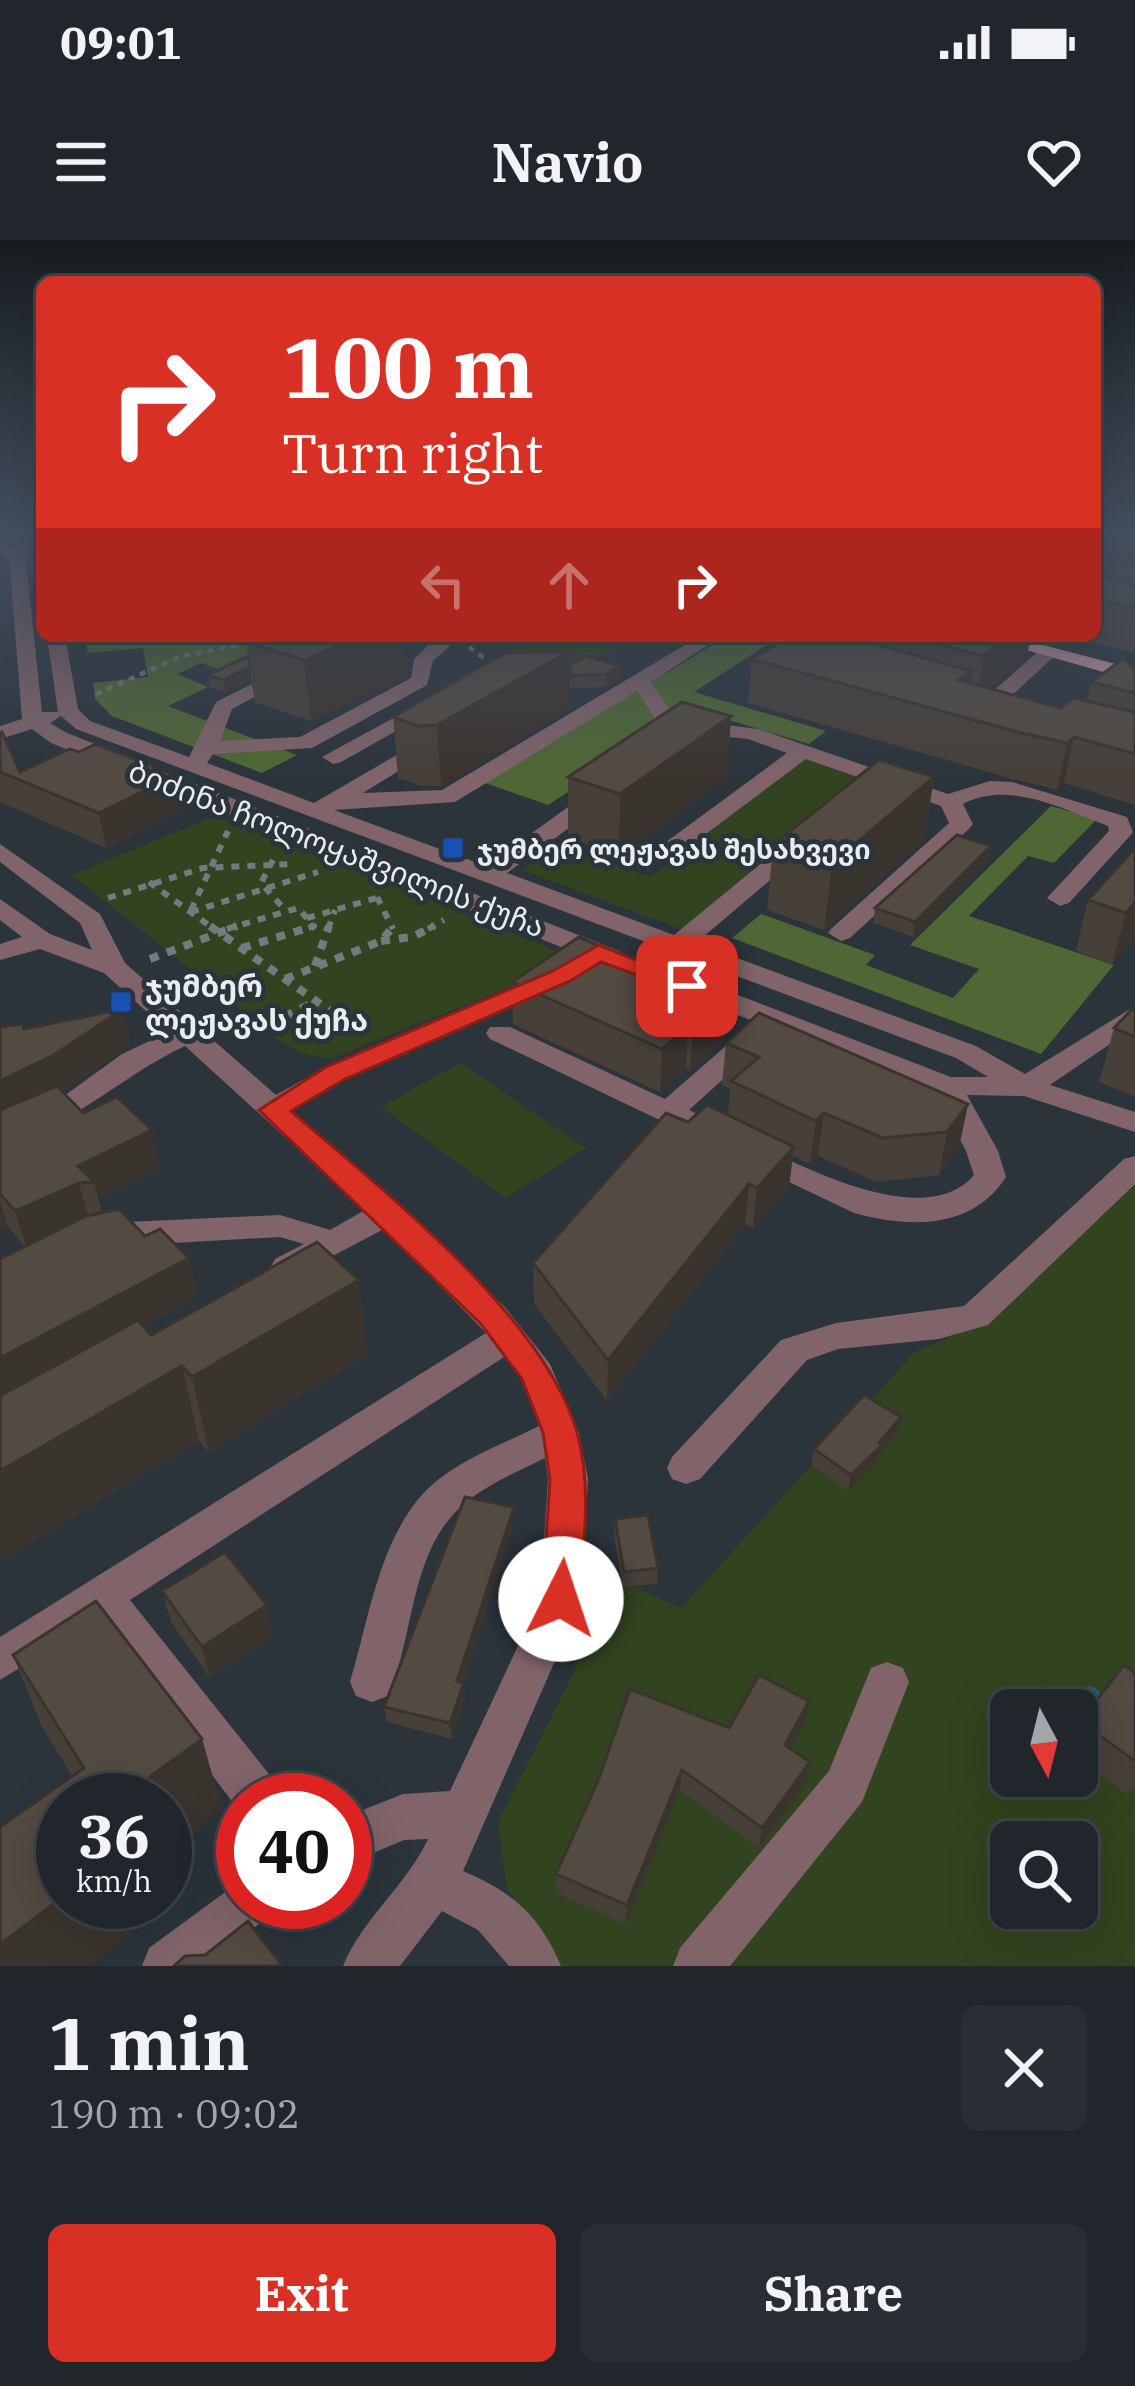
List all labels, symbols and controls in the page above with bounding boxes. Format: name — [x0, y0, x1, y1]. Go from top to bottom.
text: 09:01 — [60, 13, 182, 71]
text: Navio — [491, 127, 644, 197]
icon: menu — [48, 129, 114, 195]
icon: heart — [1021, 129, 1087, 195]
text: 100 m — [282, 312, 534, 421]
icon: right — [84, 324, 240, 480]
text: Turn right — [282, 418, 544, 488]
icon: left — [410, 552, 476, 618]
icon: ahead — [536, 552, 602, 618]
icon: right — [662, 552, 728, 618]
street label: ბიძინა ჩოლოყაშვილის ქუჩა — [123, 751, 551, 945]
place label: ჯუმბერ ლეჟავას შესახვევი — [477, 831, 870, 866]
marker: ჯუმბერ ლეჟავას შესახვევი — [440, 835, 466, 861]
pin — [636, 935, 738, 1037]
icon: arrive — [654, 953, 720, 1019]
place label: ჯუმბერ ლეჟავას ქუჩა — [145, 966, 368, 1039]
marker: ჯუმბერ ლეჟავას ქუჩა — [108, 989, 134, 1015]
position arrow — [498, 1536, 624, 1662]
north arrow — [990, 1689, 1098, 1797]
map controls — [990, 1689, 1098, 1929]
speed limit sign: 40 — [216, 1773, 372, 1929]
text: 36 — [78, 1796, 150, 1875]
button: search — [990, 1821, 1098, 1929]
text: km/h — [76, 1861, 152, 1900]
text: 1 min — [48, 1996, 250, 2090]
button: close — [961, 2005, 1087, 2131]
text: 190 m · 09:02 — [48, 2088, 300, 2139]
button: Exit — [48, 2224, 556, 2362]
button: Share — [580, 2224, 1087, 2362]

